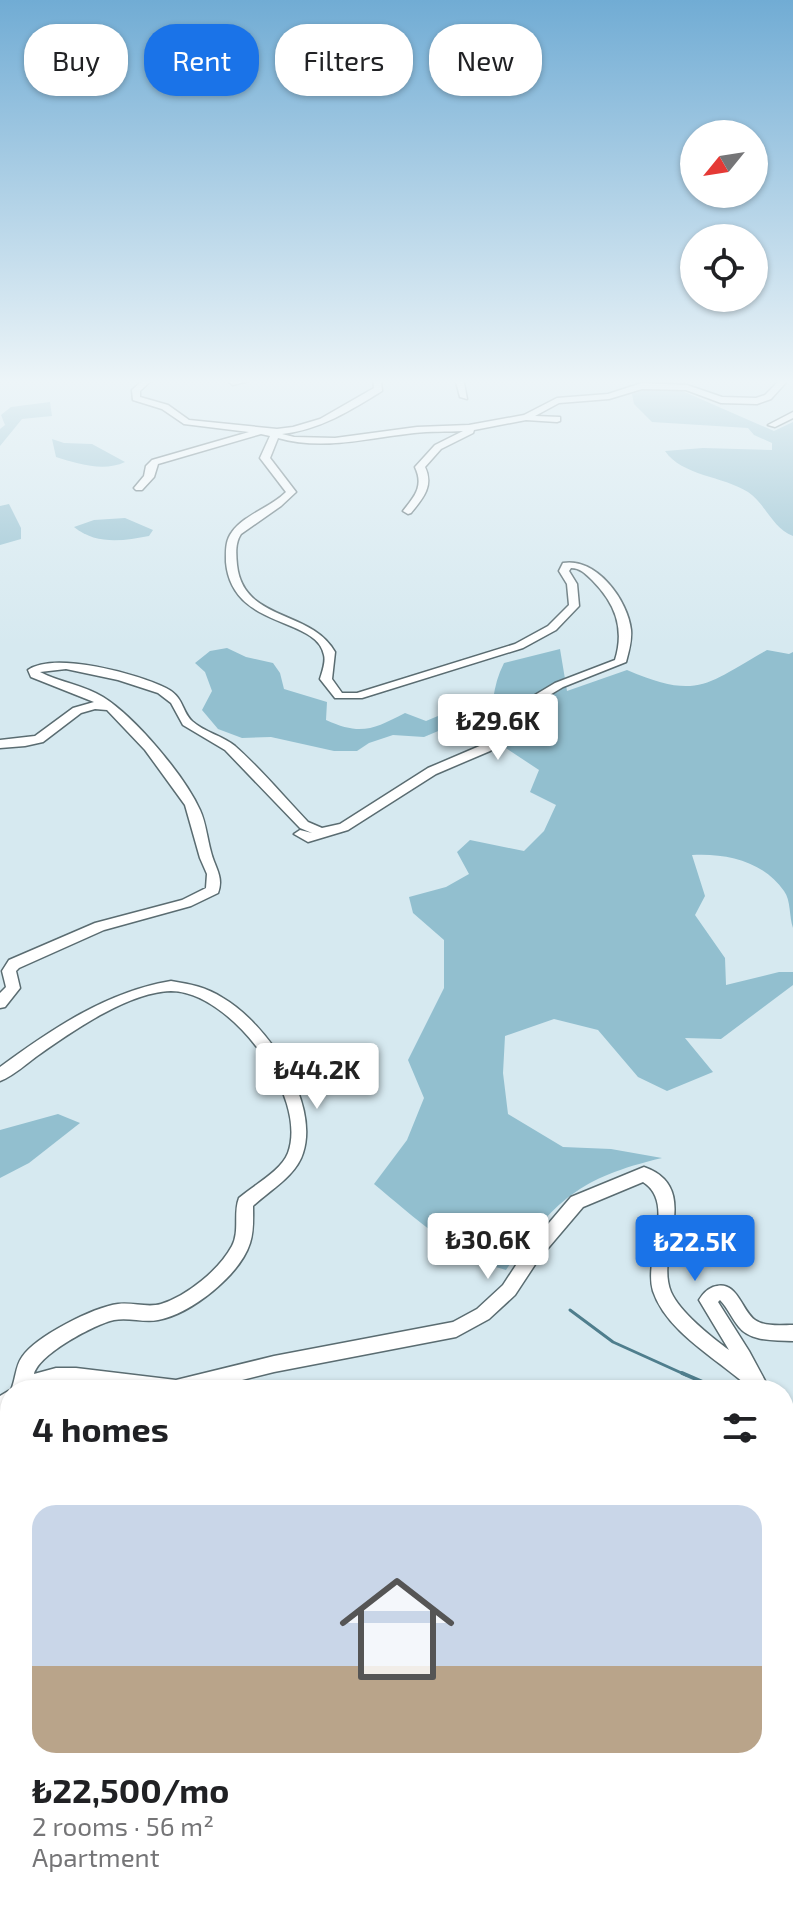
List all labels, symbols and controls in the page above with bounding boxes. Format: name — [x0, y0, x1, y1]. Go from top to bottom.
chip: Buy — [24, 24, 128, 96]
chip: Rent — [144, 24, 259, 96]
chip: Filters — [275, 24, 413, 96]
chip: New — [429, 24, 542, 96]
north arrow — [680, 120, 768, 208]
map controls — [680, 120, 768, 312]
button: locate — [680, 224, 768, 312]
pin: ₺29.6K — [433, 694, 563, 762]
text: ₺29.6K — [456, 704, 540, 735]
pin: ₺44.2K — [252, 1043, 382, 1111]
text: ₺44.2K — [274, 1053, 360, 1084]
pin: ₺30.6K — [423, 1213, 553, 1281]
pin: ₺22.5K — [630, 1215, 760, 1283]
text: ₺30.6K — [446, 1223, 530, 1254]
text: ₺22.5K — [654, 1225, 736, 1256]
icon: filters — [718, 1406, 762, 1450]
text: 4 homes — [32, 1408, 169, 1449]
icon: home — [325, 1557, 469, 1701]
text: ₺22,500/mo — [32, 1769, 229, 1810]
text: 2 rooms · 56 m² — [32, 1810, 214, 1841]
text: Apartment — [32, 1841, 160, 1872]

